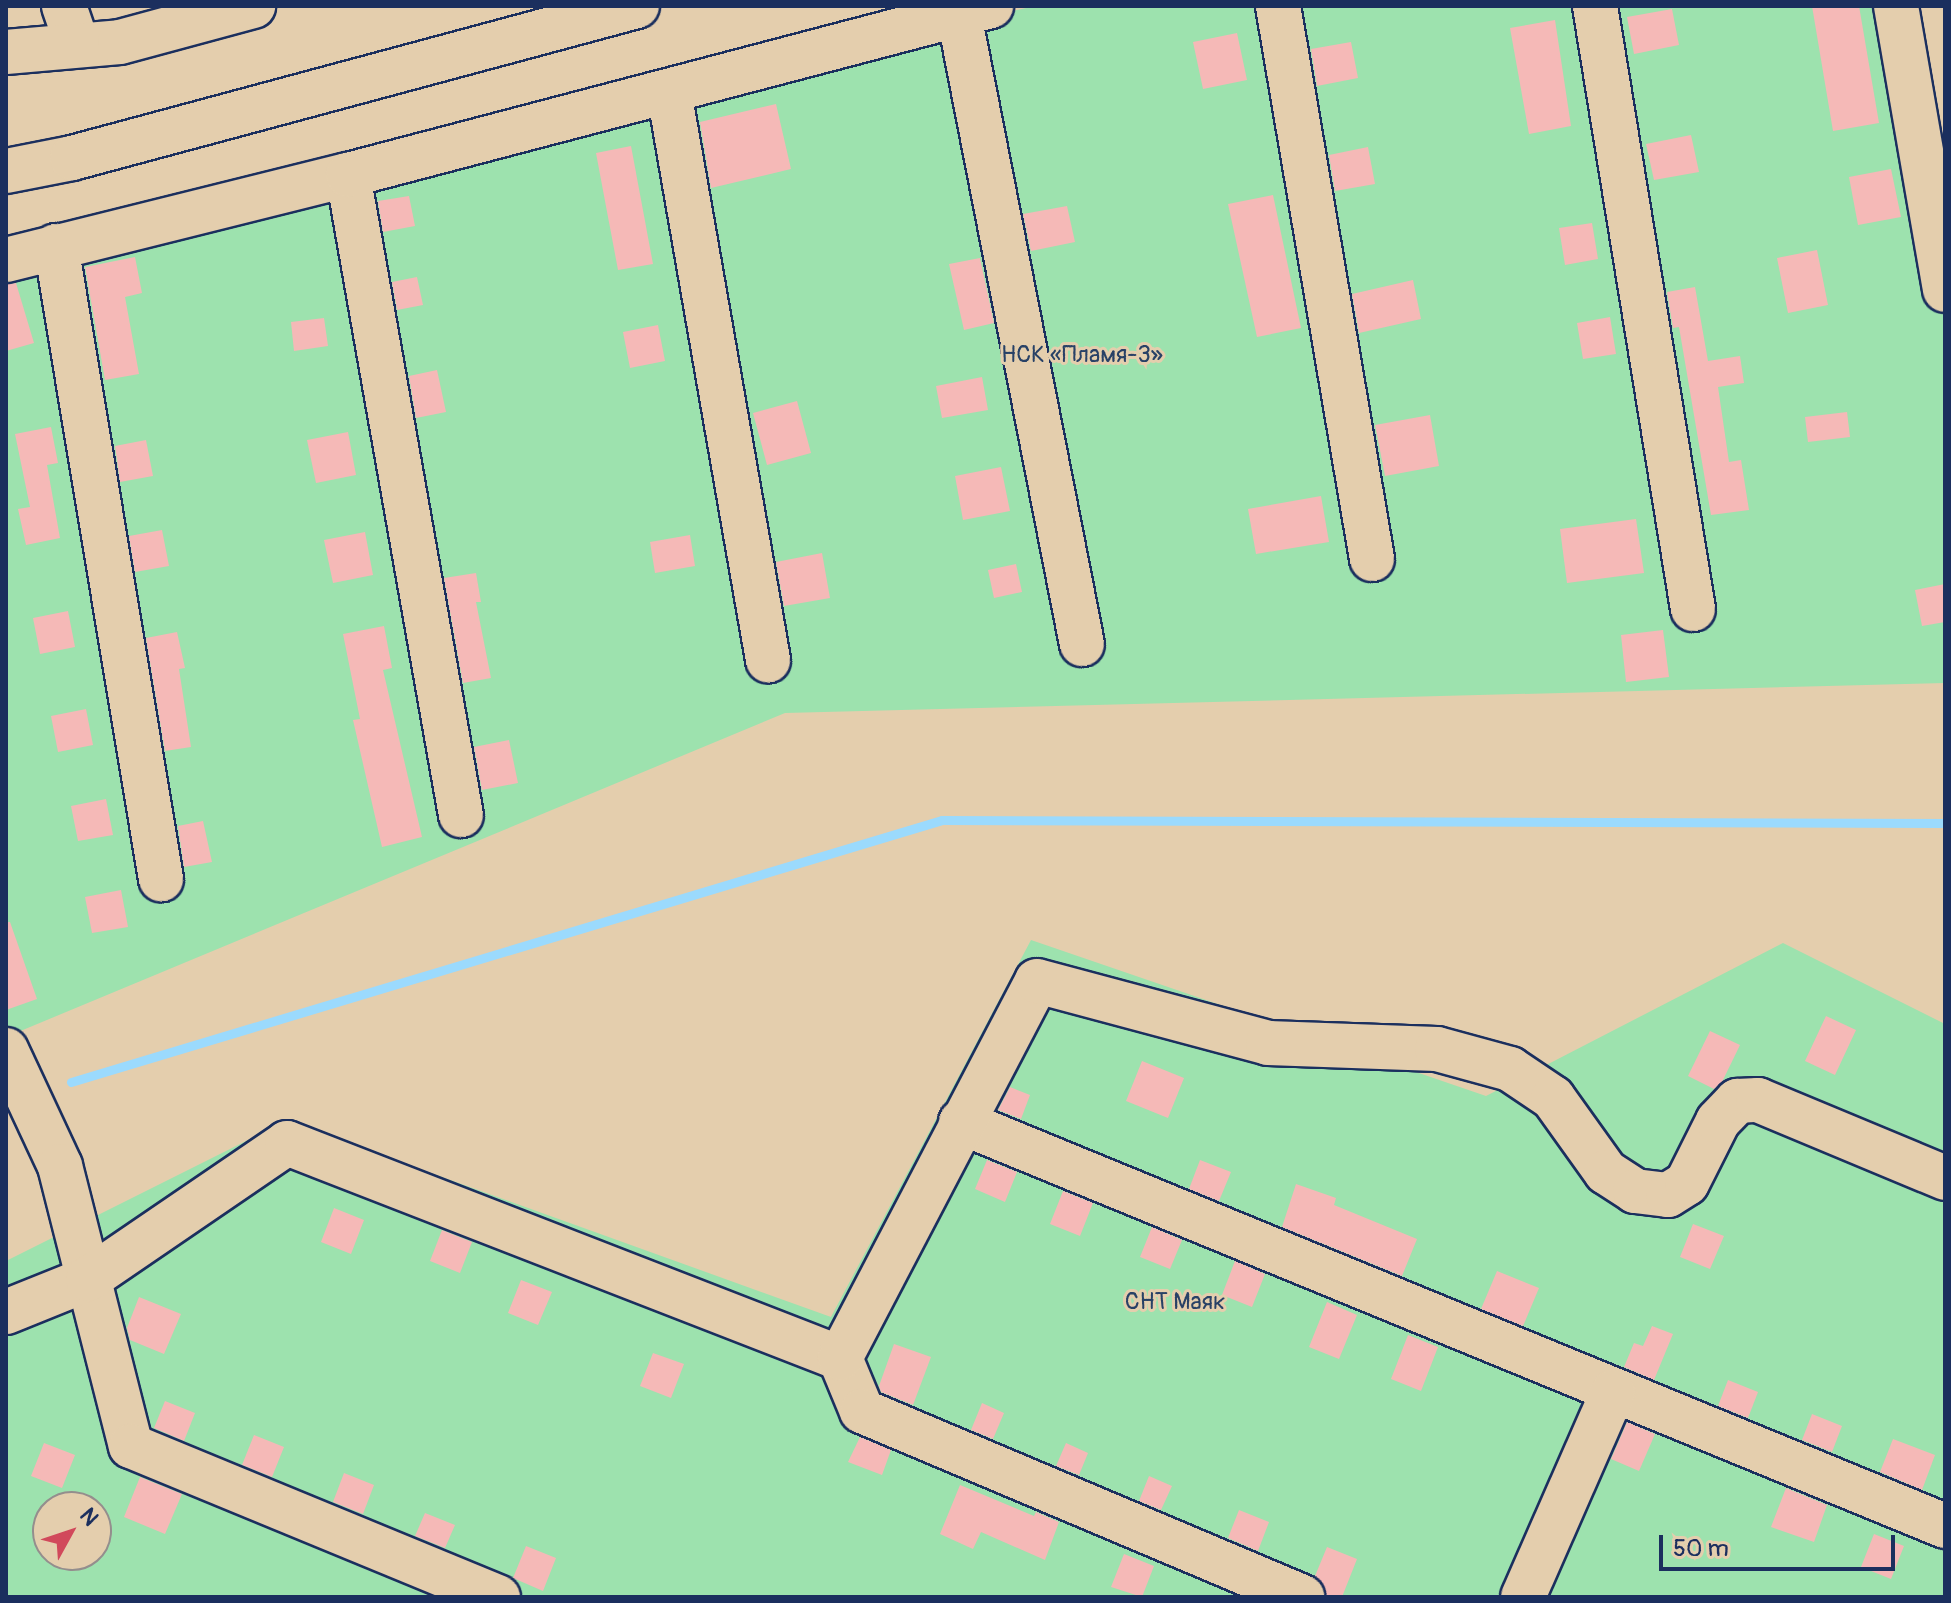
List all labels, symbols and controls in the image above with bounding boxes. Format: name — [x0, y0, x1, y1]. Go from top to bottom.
park label: НСК «Пламя-3» — [1001, 341, 1163, 369]
park label: СНТ Маяк — [1125, 1288, 1225, 1316]
north arrow — [32, 1491, 112, 1571]
text: N — [73, 1502, 104, 1532]
scale bar — [1663, 1519, 1899, 1569]
text: 50 m — [1673, 1534, 1729, 1563]

